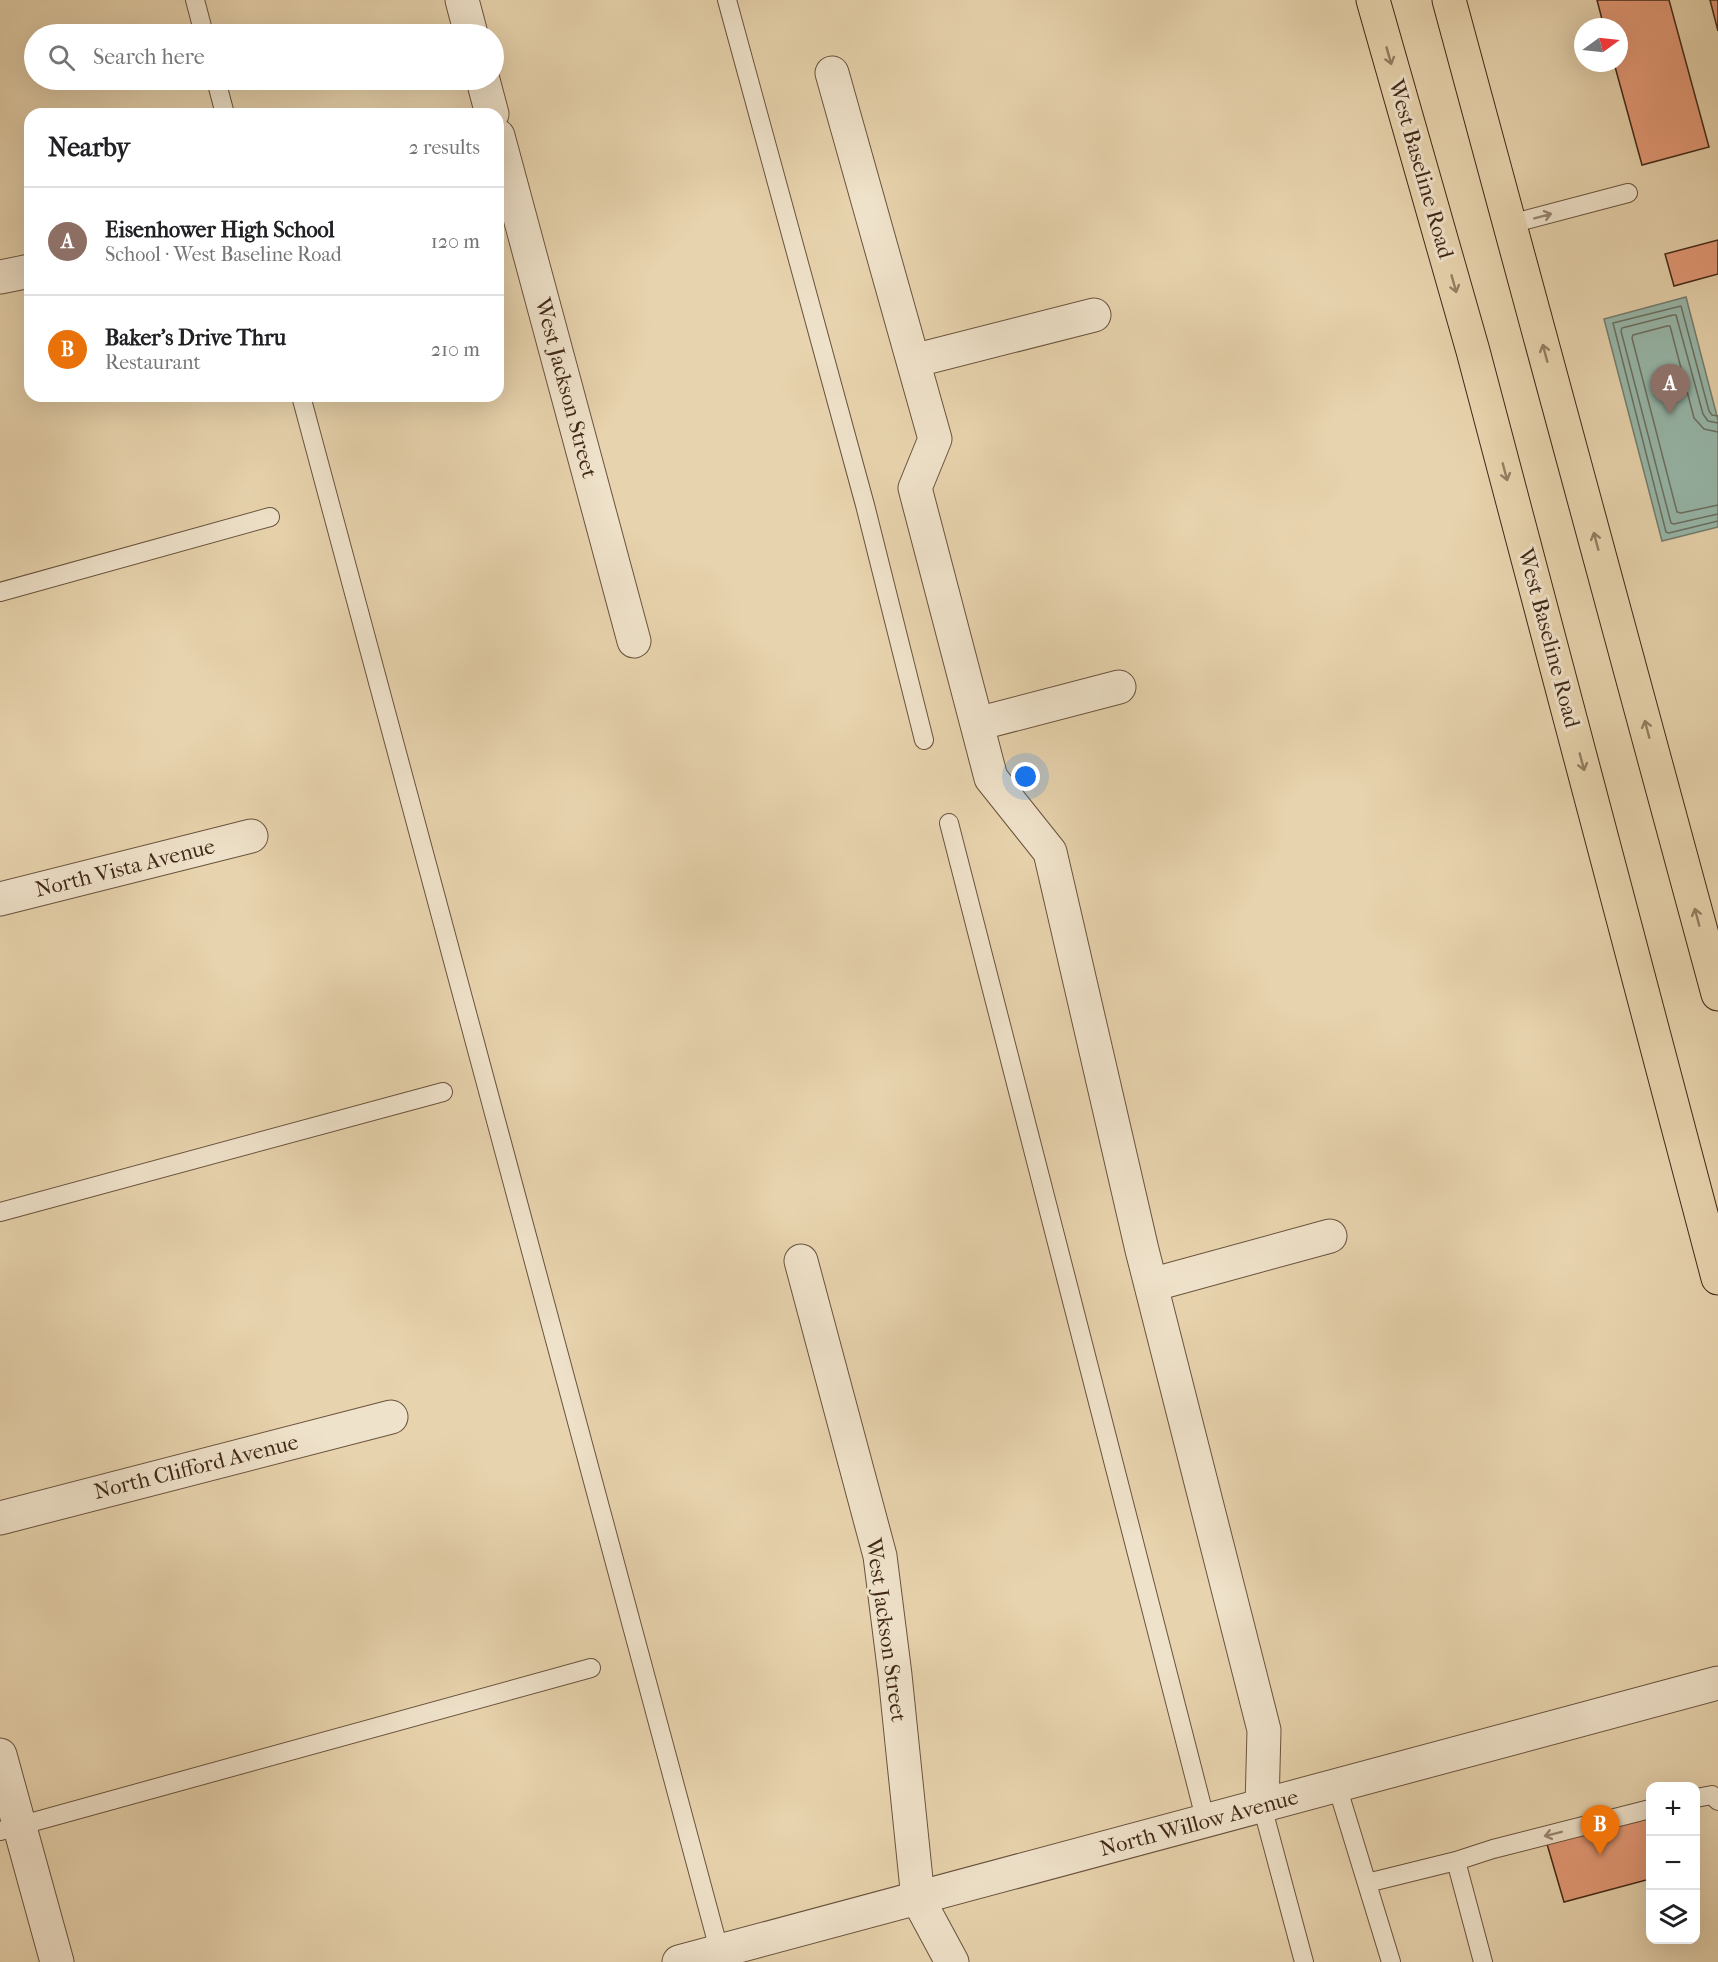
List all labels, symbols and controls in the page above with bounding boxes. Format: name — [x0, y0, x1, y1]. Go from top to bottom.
north arrow — [1574, 18, 1628, 72]
search box — [24, 24, 504, 90]
icon: search — [45, 41, 78, 74]
text: Search here — [93, 44, 205, 70]
one-way arrow — [1384, 46, 1395, 65]
street label: West Baseline Road — [1383, 76, 1459, 262]
text: Nearby — [48, 132, 130, 163]
text: 2 results — [409, 136, 480, 159]
one-way arrow — [1533, 209, 1552, 221]
text: Eisenhower High School — [105, 217, 335, 243]
text: A — [61, 230, 74, 253]
text: 120 m — [431, 230, 480, 253]
text: School · West Baseline Road — [105, 243, 342, 266]
one-way arrow — [1449, 274, 1460, 293]
street label: West Jackson Street — [529, 294, 603, 481]
text: Baker's Drive Thru — [105, 325, 286, 351]
text: B — [61, 338, 74, 361]
text: 210 m — [431, 338, 480, 361]
one-way arrow — [1538, 343, 1550, 362]
text: Restaurant — [105, 351, 201, 374]
pin: A — [1650, 364, 1690, 414]
one-way arrow — [1500, 463, 1511, 482]
one-way arrow — [1590, 532, 1601, 551]
street label: West Baseline Road — [1512, 544, 1586, 732]
one-way arrow — [1640, 720, 1652, 739]
one-way arrow — [1576, 753, 1588, 772]
your location — [1011, 762, 1040, 791]
street label: North Vista Avenue — [32, 833, 218, 903]
one-way arrow — [1691, 908, 1703, 927]
street label: North Clifford Avenue — [91, 1429, 301, 1505]
street label: West Jackson Street — [860, 1535, 912, 1724]
map controls — [1646, 1782, 1700, 1944]
button: + — [1646, 1782, 1700, 1836]
street label: North Willow Avenue — [1097, 1784, 1301, 1862]
pin: B — [1580, 1806, 1620, 1855]
one-way arrow — [1544, 1828, 1563, 1840]
button: − — [1646, 1836, 1700, 1890]
button: layers — [1646, 1890, 1700, 1944]

